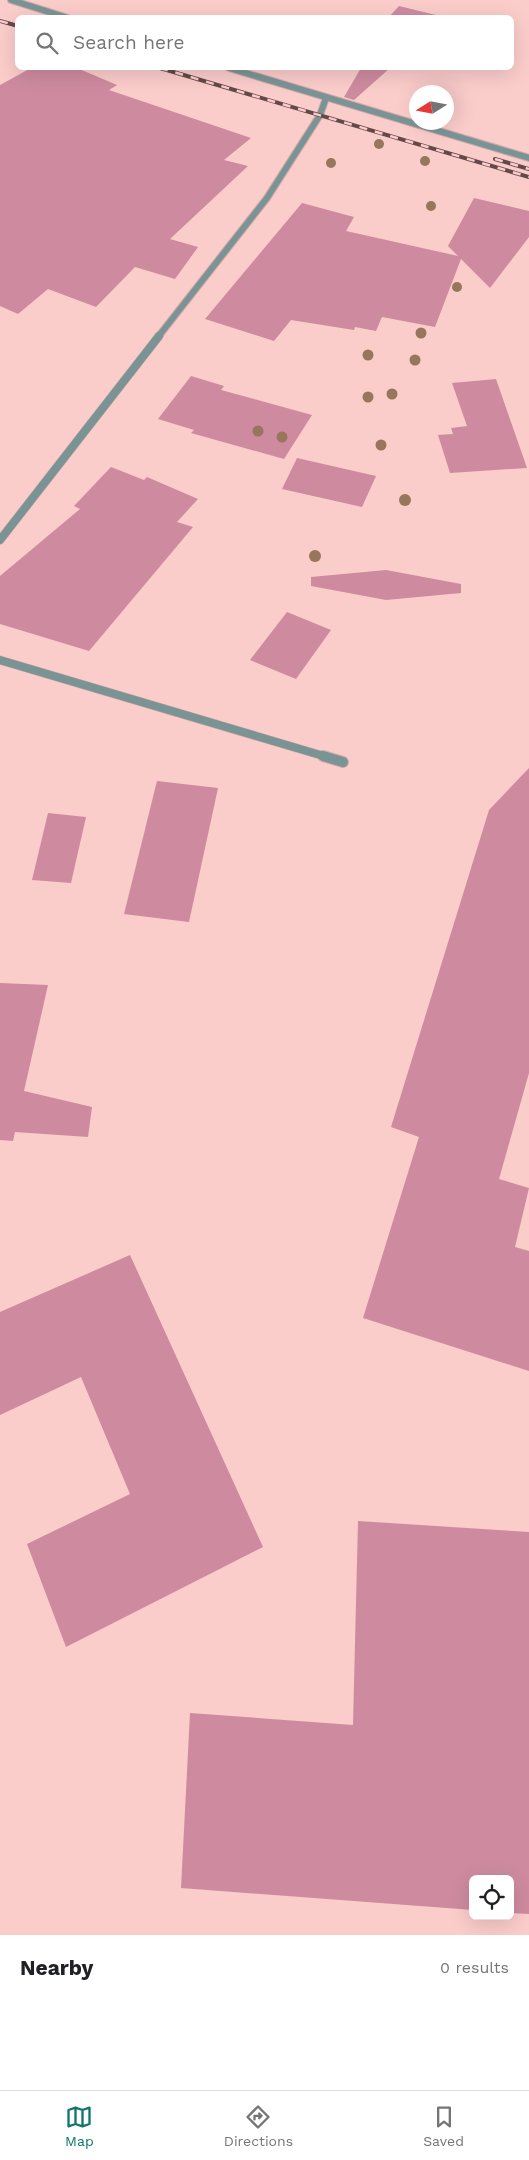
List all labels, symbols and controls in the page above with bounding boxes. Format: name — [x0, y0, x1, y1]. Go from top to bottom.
search box — [15, 15, 514, 70]
icon: search — [33, 29, 61, 57]
text: Search here — [73, 31, 184, 54]
north arrow — [409, 85, 454, 130]
map controls — [469, 1875, 514, 1920]
button: locate — [469, 1875, 514, 1920]
text: Nearby — [20, 1955, 93, 1980]
text: 0 results — [440, 1958, 509, 1977]
tab: Map — [65, 2103, 94, 2149]
tab: Directions — [224, 2103, 293, 2149]
tab: Saved — [423, 2103, 464, 2149]

